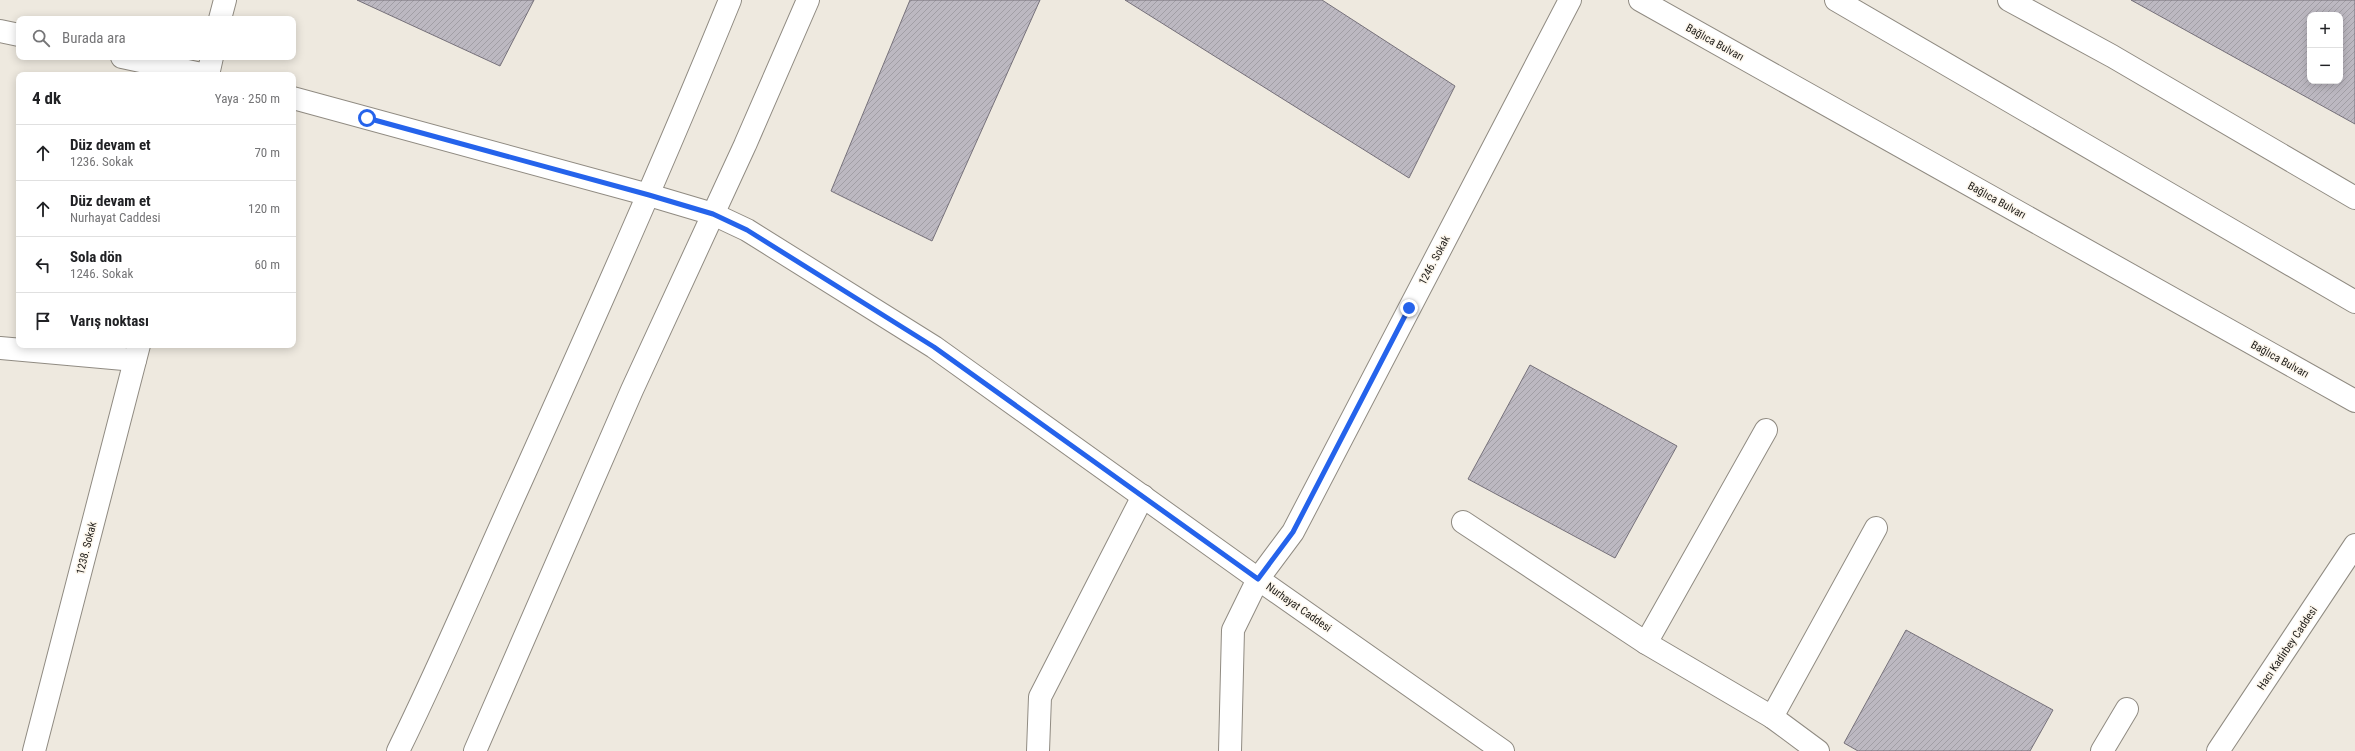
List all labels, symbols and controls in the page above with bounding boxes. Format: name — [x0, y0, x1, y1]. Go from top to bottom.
map controls — [2307, 12, 2343, 84]
button: + — [2307, 12, 2343, 48]
search box — [16, 16, 296, 60]
street label: Bağlıca Bulvarı — [1683, 21, 1746, 64]
icon: search — [30, 27, 52, 49]
text: Burada ara — [62, 29, 126, 47]
button: − — [2307, 48, 2343, 84]
text: 4 dk — [32, 88, 61, 108]
text: Yaya · 250 m — [215, 91, 280, 106]
route start — [358, 109, 376, 127]
text: Düz devam et — [70, 136, 151, 154]
icon: ahead — [32, 142, 54, 164]
text: 70 m — [254, 145, 280, 160]
text: 1236. Sokak — [70, 154, 133, 169]
street label: Bağlıca Bulvarı — [1965, 179, 2028, 222]
text: Düz devam et — [70, 192, 151, 210]
icon: ahead — [32, 198, 54, 220]
text: 120 m — [248, 201, 280, 216]
text: Nurhayat Caddesi — [70, 210, 161, 225]
street label: 1246. Sokak — [1416, 234, 1453, 287]
text: Sola dön — [70, 248, 122, 266]
icon: left — [32, 254, 54, 276]
text: 60 m — [254, 257, 280, 272]
text: 1246. Sokak — [70, 266, 133, 281]
route end — [1400, 299, 1418, 317]
icon: arrive — [32, 310, 54, 332]
text: Varış noktası — [70, 312, 149, 330]
street label: Bağlıca Bulvarı — [2248, 338, 2311, 381]
street label: 1238. Sokak — [74, 521, 99, 576]
street label: Nurhayat Caddesi — [1264, 580, 1334, 635]
street label: Hacı Kadirbey Caddesi — [2255, 604, 2320, 692]

